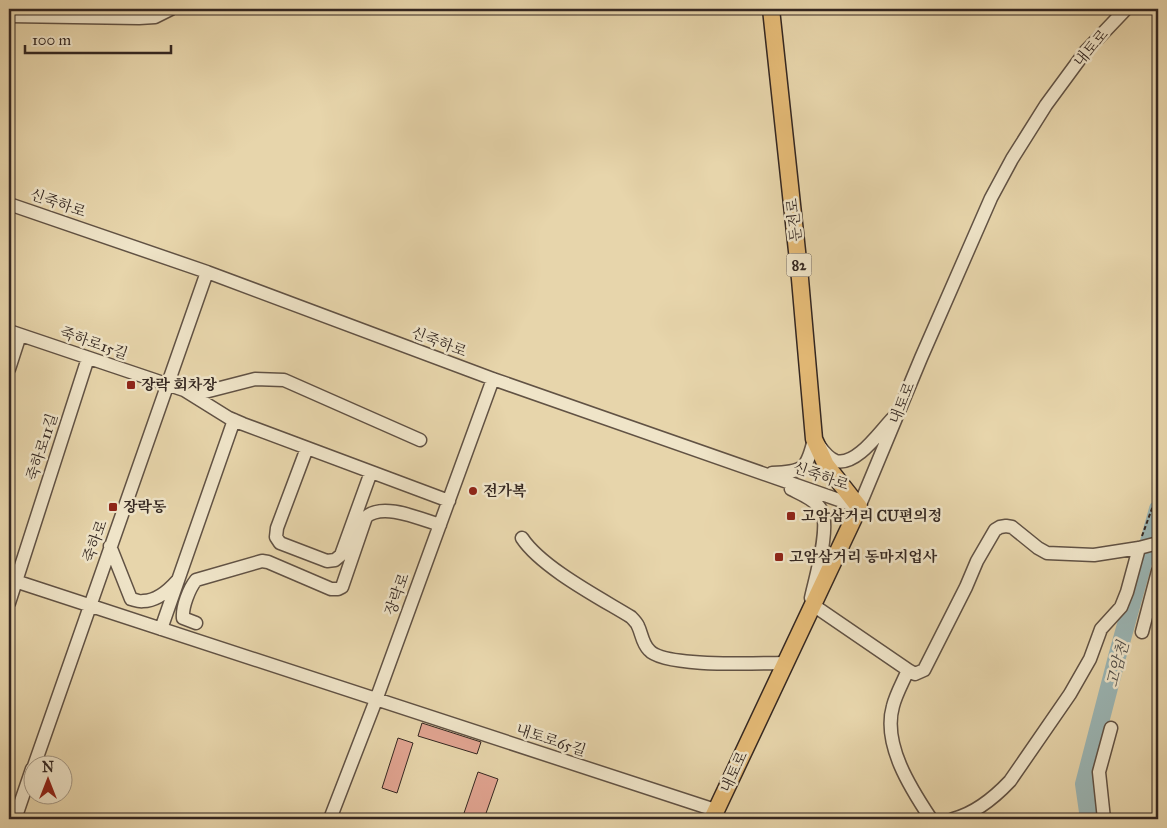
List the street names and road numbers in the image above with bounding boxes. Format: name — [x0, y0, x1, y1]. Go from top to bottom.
street label: 내토로 — [1070, 25, 1112, 70]
street label: 신죽하로 — [28, 185, 89, 221]
street label: 둔전로 — [783, 197, 805, 243]
road number: 82 — [786, 254, 812, 276]
street label: 죽하로15길 — [58, 323, 130, 363]
street label: 신죽하로 — [409, 323, 470, 361]
street label: 내토로 — [886, 379, 919, 427]
street label: 죽하로11길 — [23, 411, 61, 483]
street label: 신죽하로 — [791, 458, 852, 494]
street label: 죽하로 — [79, 517, 111, 565]
street label: 장락로 — [381, 570, 413, 618]
street label: 내토로65길 — [514, 720, 588, 760]
street label: 내토로 — [717, 748, 752, 796]

